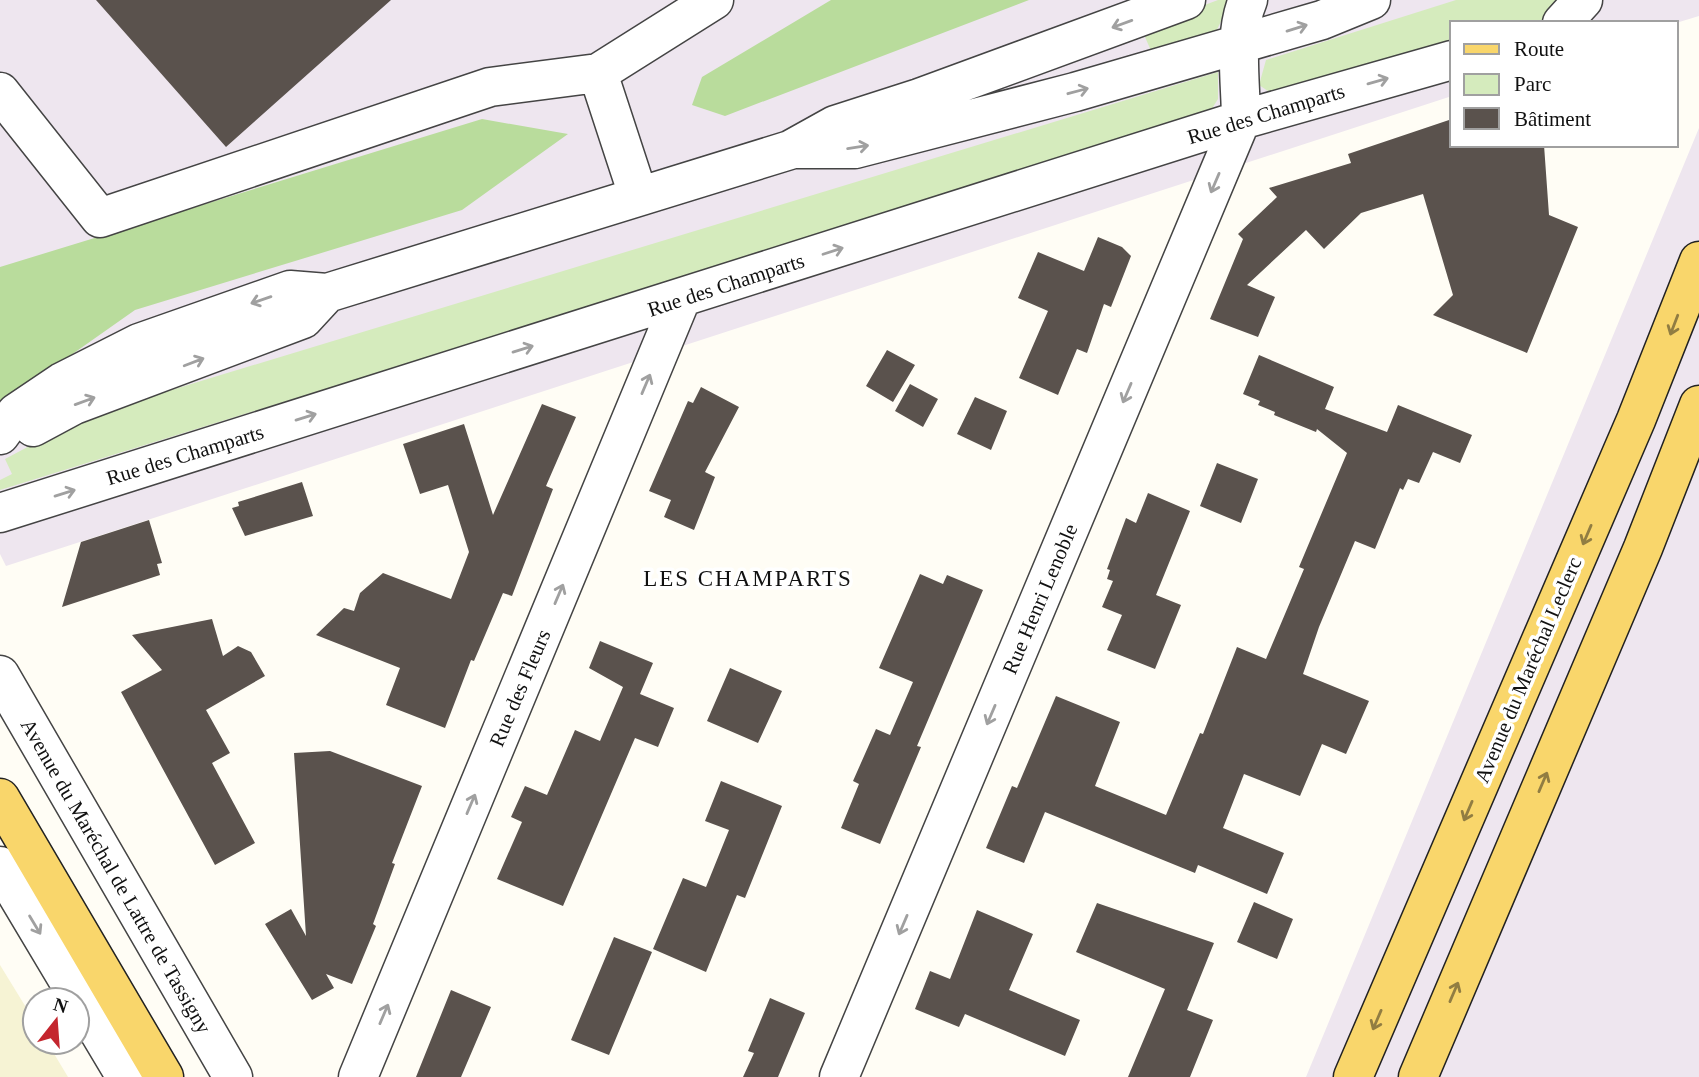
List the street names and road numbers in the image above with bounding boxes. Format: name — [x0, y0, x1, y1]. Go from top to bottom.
street label: Rue des Champarts — [1184, 79, 1348, 149]
street label: Rue des Champarts — [645, 248, 807, 322]
street label: Rue des Champarts — [103, 420, 267, 490]
street label: Rue Henri Lenoble — [998, 520, 1082, 678]
street label: Avenue du Maréchal Leclerc — [1470, 554, 1586, 786]
street label: Rue des Fleurs — [485, 626, 555, 750]
street label: Avenue du Maréchal de Lattre de Tassigny — [16, 714, 216, 1038]

